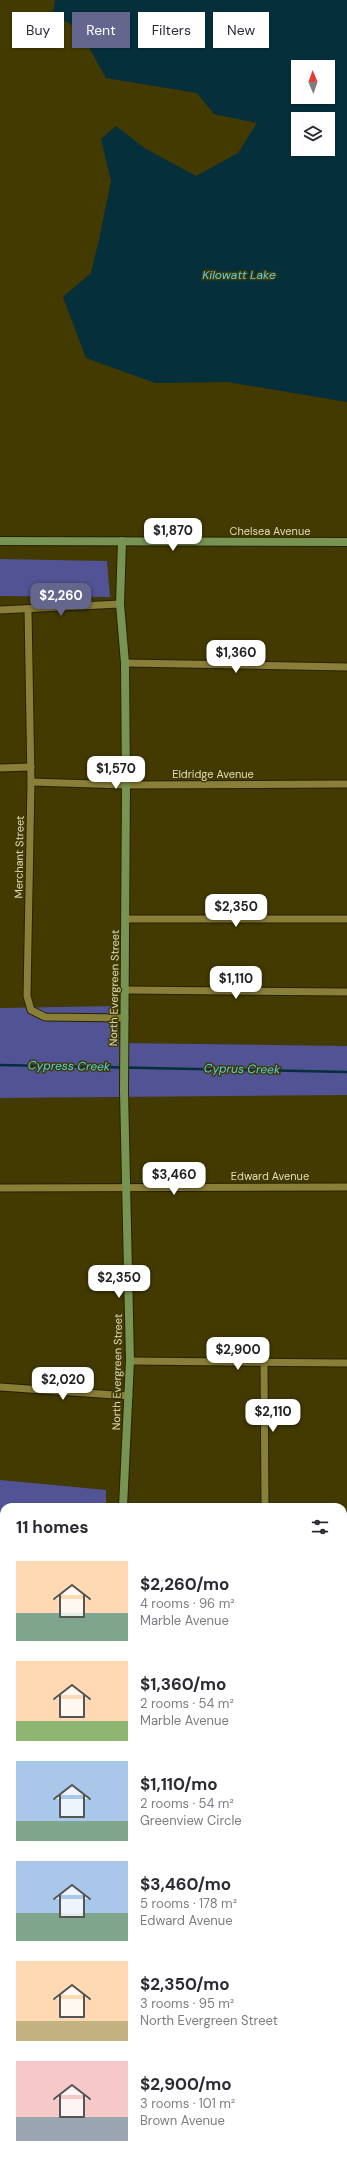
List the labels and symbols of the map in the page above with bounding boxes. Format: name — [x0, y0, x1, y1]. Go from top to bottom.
north arrow — [291, 60, 335, 104]
water label: Kilowatt Lake — [202, 267, 276, 283]
pin: $1,870 — [140, 518, 206, 552]
street label: Chelsea Avenue — [230, 524, 310, 538]
pin: $2,260 — [28, 583, 94, 617]
pin: $1,360 — [203, 640, 269, 674]
pin: $1,570 — [83, 756, 149, 790]
street label: Eldridge Avenue — [172, 767, 254, 781]
street label: Merchant Street — [11, 816, 27, 898]
pin: $2,350 — [203, 894, 269, 928]
street label: North Evergreen Street — [106, 930, 122, 1046]
pin: $1,110 — [203, 966, 269, 1000]
water label: Cypress Creek — [28, 1057, 111, 1075]
water label: Cyprus Creek — [204, 1060, 281, 1078]
pin: $3,460 — [141, 1162, 207, 1196]
street label: Edward Avenue — [231, 1169, 309, 1183]
pin: $2,350 — [86, 1265, 152, 1299]
street label: North Evergreen Street — [109, 1314, 125, 1430]
pin: $2,900 — [205, 1337, 271, 1371]
pin: $2,020 — [30, 1367, 96, 1401]
pin: $2,110 — [240, 1399, 306, 1433]

